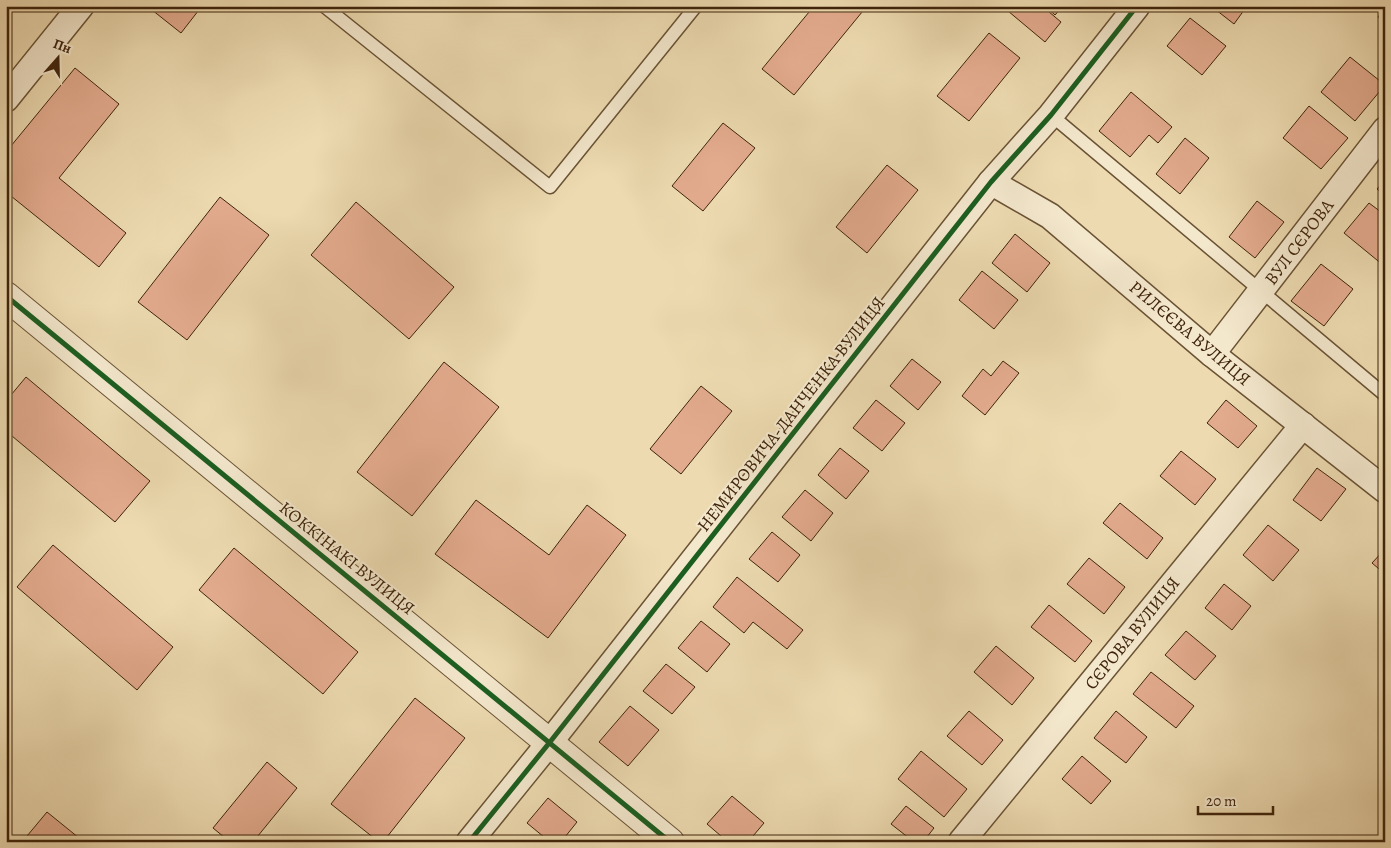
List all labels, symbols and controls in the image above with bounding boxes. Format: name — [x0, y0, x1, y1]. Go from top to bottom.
north arrow — [32, 32, 82, 82]
text: Пн — [50, 34, 74, 58]
street label: ВУЛ СЄРОВА — [1259, 194, 1339, 290]
street label: РИЛЄЄВА ВУЛИЦЯ — [1124, 275, 1256, 391]
street label: НЕМИРОВИЧА-ДАНЧЕНКА ВУЛИЦЯ — [692, 292, 890, 536]
street label: КОККІНАКІ ВУЛИЦЯ — [274, 496, 420, 620]
street label: СЄРОВА ВУЛИЦЯ — [1079, 571, 1185, 695]
scale bar — [1198, 783, 1274, 815]
text: 20 m — [1206, 791, 1237, 811]

